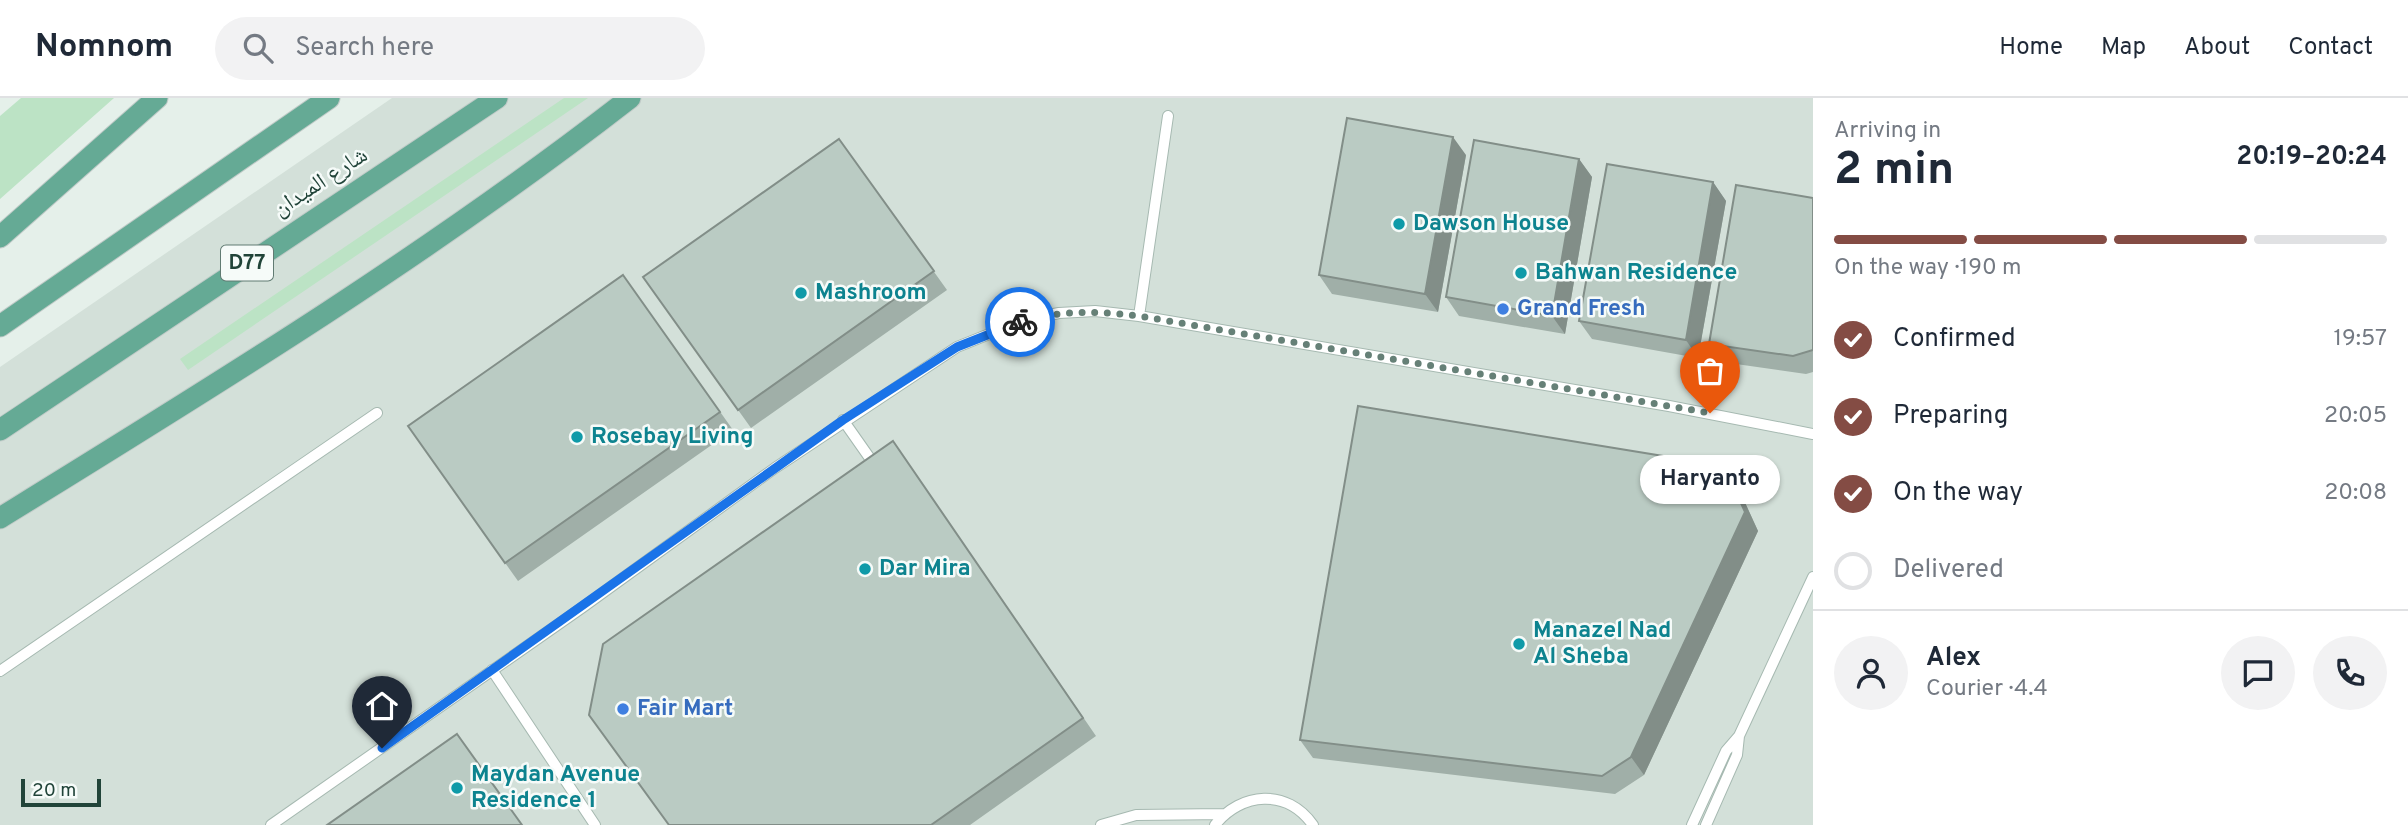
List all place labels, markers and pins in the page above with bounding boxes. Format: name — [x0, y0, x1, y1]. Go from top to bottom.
place label: Dawson House — [1413, 210, 1569, 239]
marker: Dawson House — [1391, 216, 1407, 232]
place label: Bahwan Residence — [1535, 259, 1737, 288]
marker: Bahwan Residence — [1513, 265, 1529, 281]
place label: Mashroom — [815, 279, 927, 308]
marker: Mashroom — [793, 285, 809, 301]
place label: Grand Fresh — [1517, 295, 1646, 324]
marker: Grand Fresh — [1495, 301, 1511, 317]
pin — [1680, 341, 1740, 413]
place label: Rosebay Living — [591, 423, 754, 452]
marker: Rosebay Living — [569, 429, 585, 445]
callout: Haryanto — [1640, 455, 1780, 504]
place label: Dar Mira — [879, 555, 970, 584]
marker: Dar Mira — [857, 561, 873, 577]
place label: Manazel Nad Al Sheba — [1533, 617, 1671, 672]
marker: Manazel Nad Al Sheba — [1511, 636, 1527, 652]
pin — [352, 676, 412, 748]
place label: Fair Mart — [637, 695, 733, 724]
marker: Fair Mart — [615, 701, 631, 717]
place label: Maydan Avenue Residence 1 — [471, 761, 640, 816]
marker: Maydan Avenue Residence 1 — [449, 780, 465, 796]

